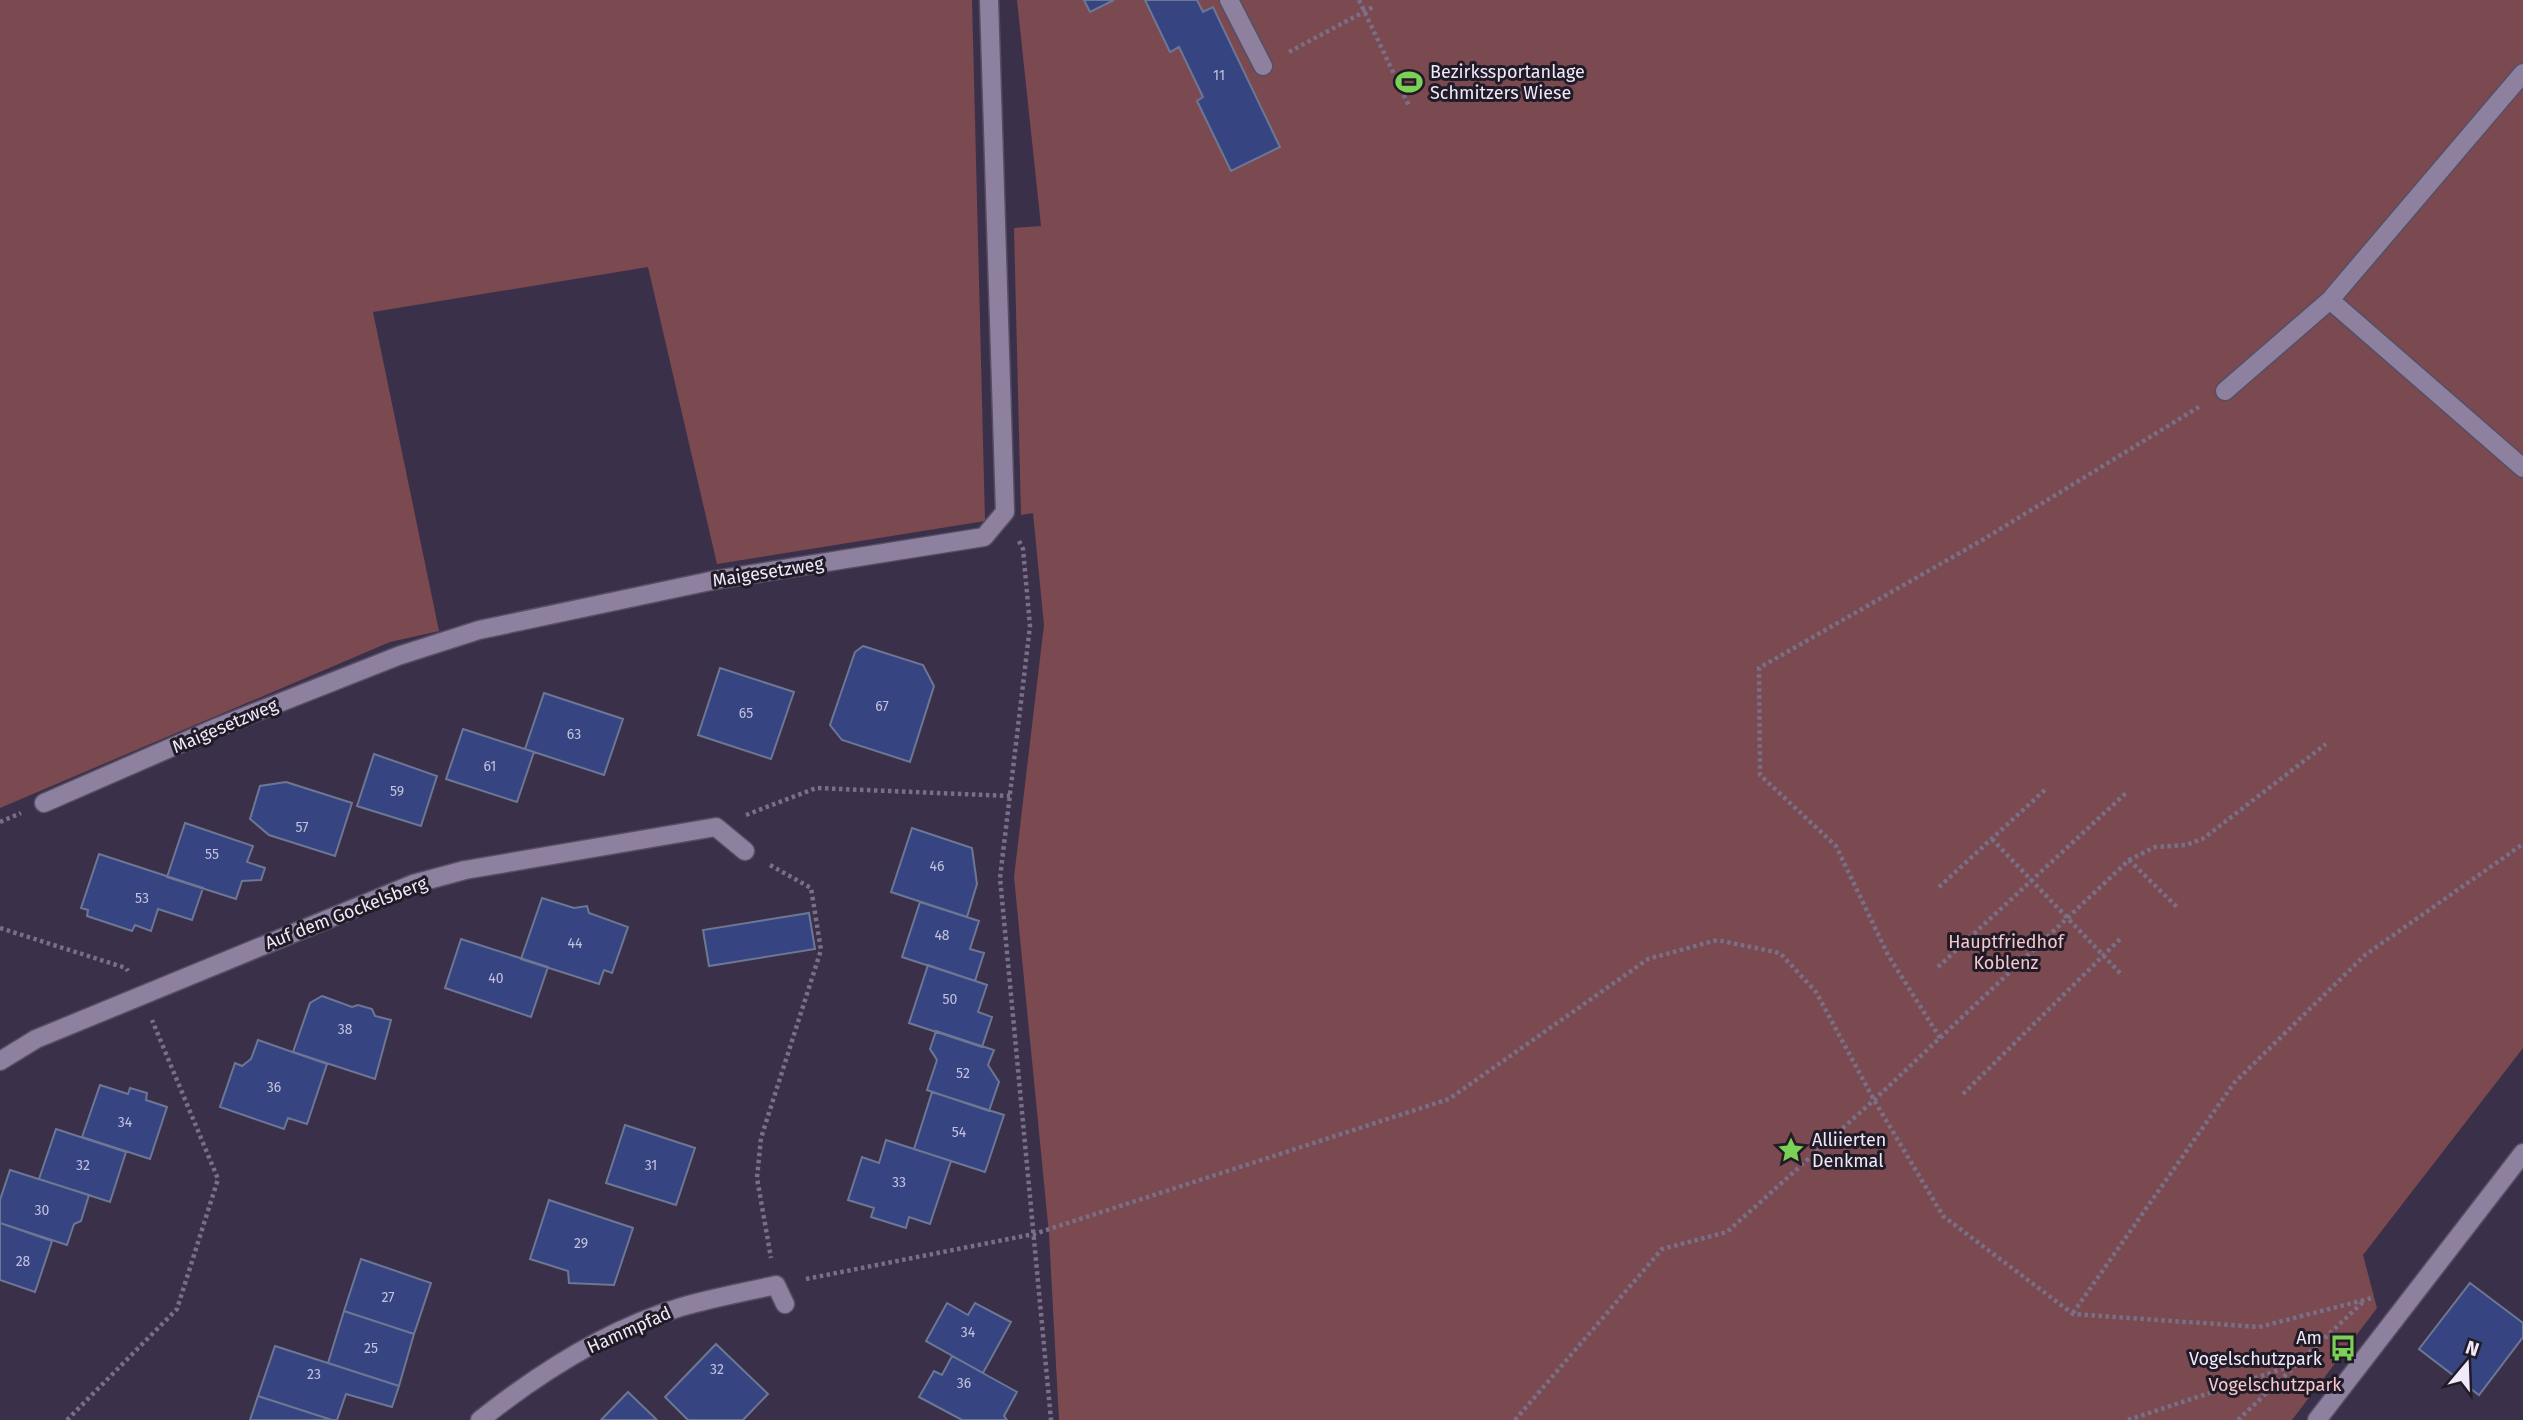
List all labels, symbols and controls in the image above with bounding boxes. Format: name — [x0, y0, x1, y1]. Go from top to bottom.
place label: Bezirkssportanlage Schmitzers Wiese — [1430, 61, 1585, 104]
house number: 11 — [1213, 67, 1225, 84]
sports icon: Bezirkssportanlage Schmitzers Wiese — [1394, 67, 1424, 97]
street label: Maigesetzweg — [711, 552, 826, 592]
street label: Maigesetzweg — [169, 694, 282, 758]
house number: 67 — [875, 698, 889, 715]
house number: 65 — [739, 705, 753, 722]
house number: 63 — [567, 726, 581, 743]
house number: 61 — [484, 758, 496, 775]
house number: 59 — [390, 783, 404, 800]
house number: 57 — [296, 819, 308, 836]
house number: 55 — [205, 846, 219, 863]
house number: 46 — [930, 858, 944, 875]
street label: Auf dem Gockelsberg — [262, 872, 431, 954]
house number: 53 — [135, 890, 149, 907]
house number: 48 — [934, 927, 950, 944]
park label: Hauptfriedhof Koblenz — [1948, 931, 2066, 974]
house number: 44 — [568, 935, 583, 952]
house number: 40 — [488, 970, 504, 987]
house number: 50 — [943, 991, 958, 1008]
house number: 38 — [338, 1021, 353, 1038]
house number: 52 — [956, 1065, 970, 1082]
house number: 36 — [267, 1079, 281, 1096]
house number: 34 — [118, 1114, 133, 1131]
house number: 54 — [952, 1124, 967, 1141]
place label: Alliierten Denkmal — [1812, 1129, 1886, 1172]
place icon: Alliierten Denkmal — [1776, 1135, 1806, 1165]
house number: 32 — [76, 1157, 90, 1174]
house number: 31 — [645, 1157, 657, 1174]
house number: 33 — [892, 1174, 906, 1191]
house number: 30 — [35, 1202, 50, 1219]
house number: 29 — [574, 1235, 588, 1252]
house number: 28 — [16, 1253, 31, 1270]
house number: 27 — [381, 1289, 395, 1306]
street label: Hammpfad — [584, 1302, 674, 1358]
house number: 34 — [961, 1324, 976, 1341]
place label: Am Vogelschutzpark — [2189, 1327, 2323, 1370]
north arrow — [2432, 1329, 2502, 1399]
bus stop icon: Am Vogelschutzpark — [2328, 1333, 2358, 1363]
text: N — [2463, 1335, 2482, 1361]
house number: 25 — [364, 1340, 378, 1357]
house number: 32 — [710, 1361, 724, 1378]
house number: 23 — [307, 1366, 321, 1383]
park label: Vogelschutzpark — [2208, 1374, 2342, 1396]
house number: 36 — [957, 1375, 971, 1392]

